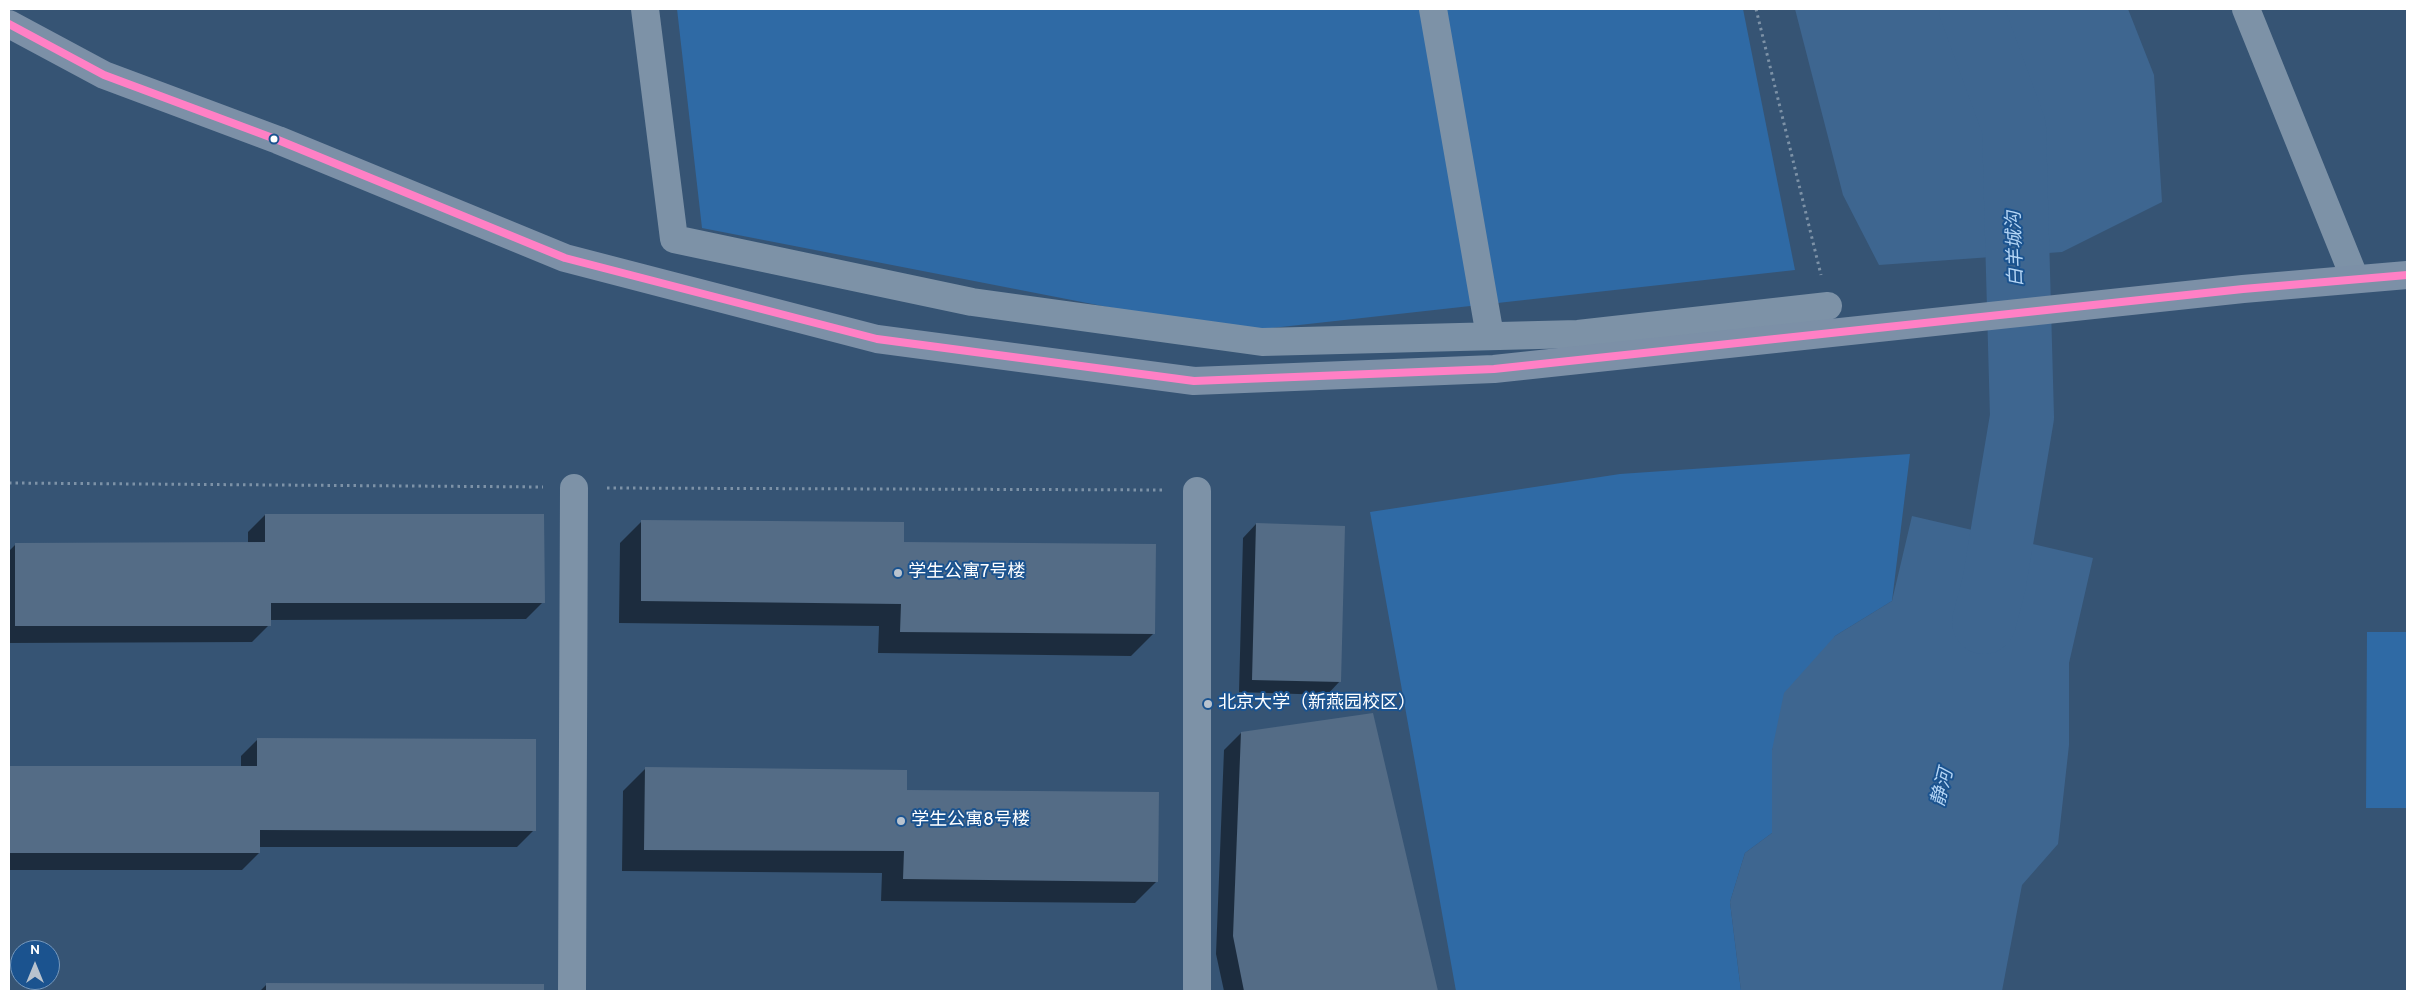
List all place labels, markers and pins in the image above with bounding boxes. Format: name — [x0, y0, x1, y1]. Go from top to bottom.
unlabelled marker — [269, 134, 279, 144]
place label: 学生公寓7号楼 — [908, 562, 1025, 584]
marker: 学生公寓7号楼 — [892, 567, 904, 579]
place label: 北京大学（新燕园校区） — [1218, 693, 1416, 715]
marker: 北京大学（新燕园校区） — [1202, 698, 1214, 710]
place label: 学生公寓8号楼 — [911, 810, 1030, 832]
marker: 学生公寓8号楼 — [895, 815, 907, 827]

